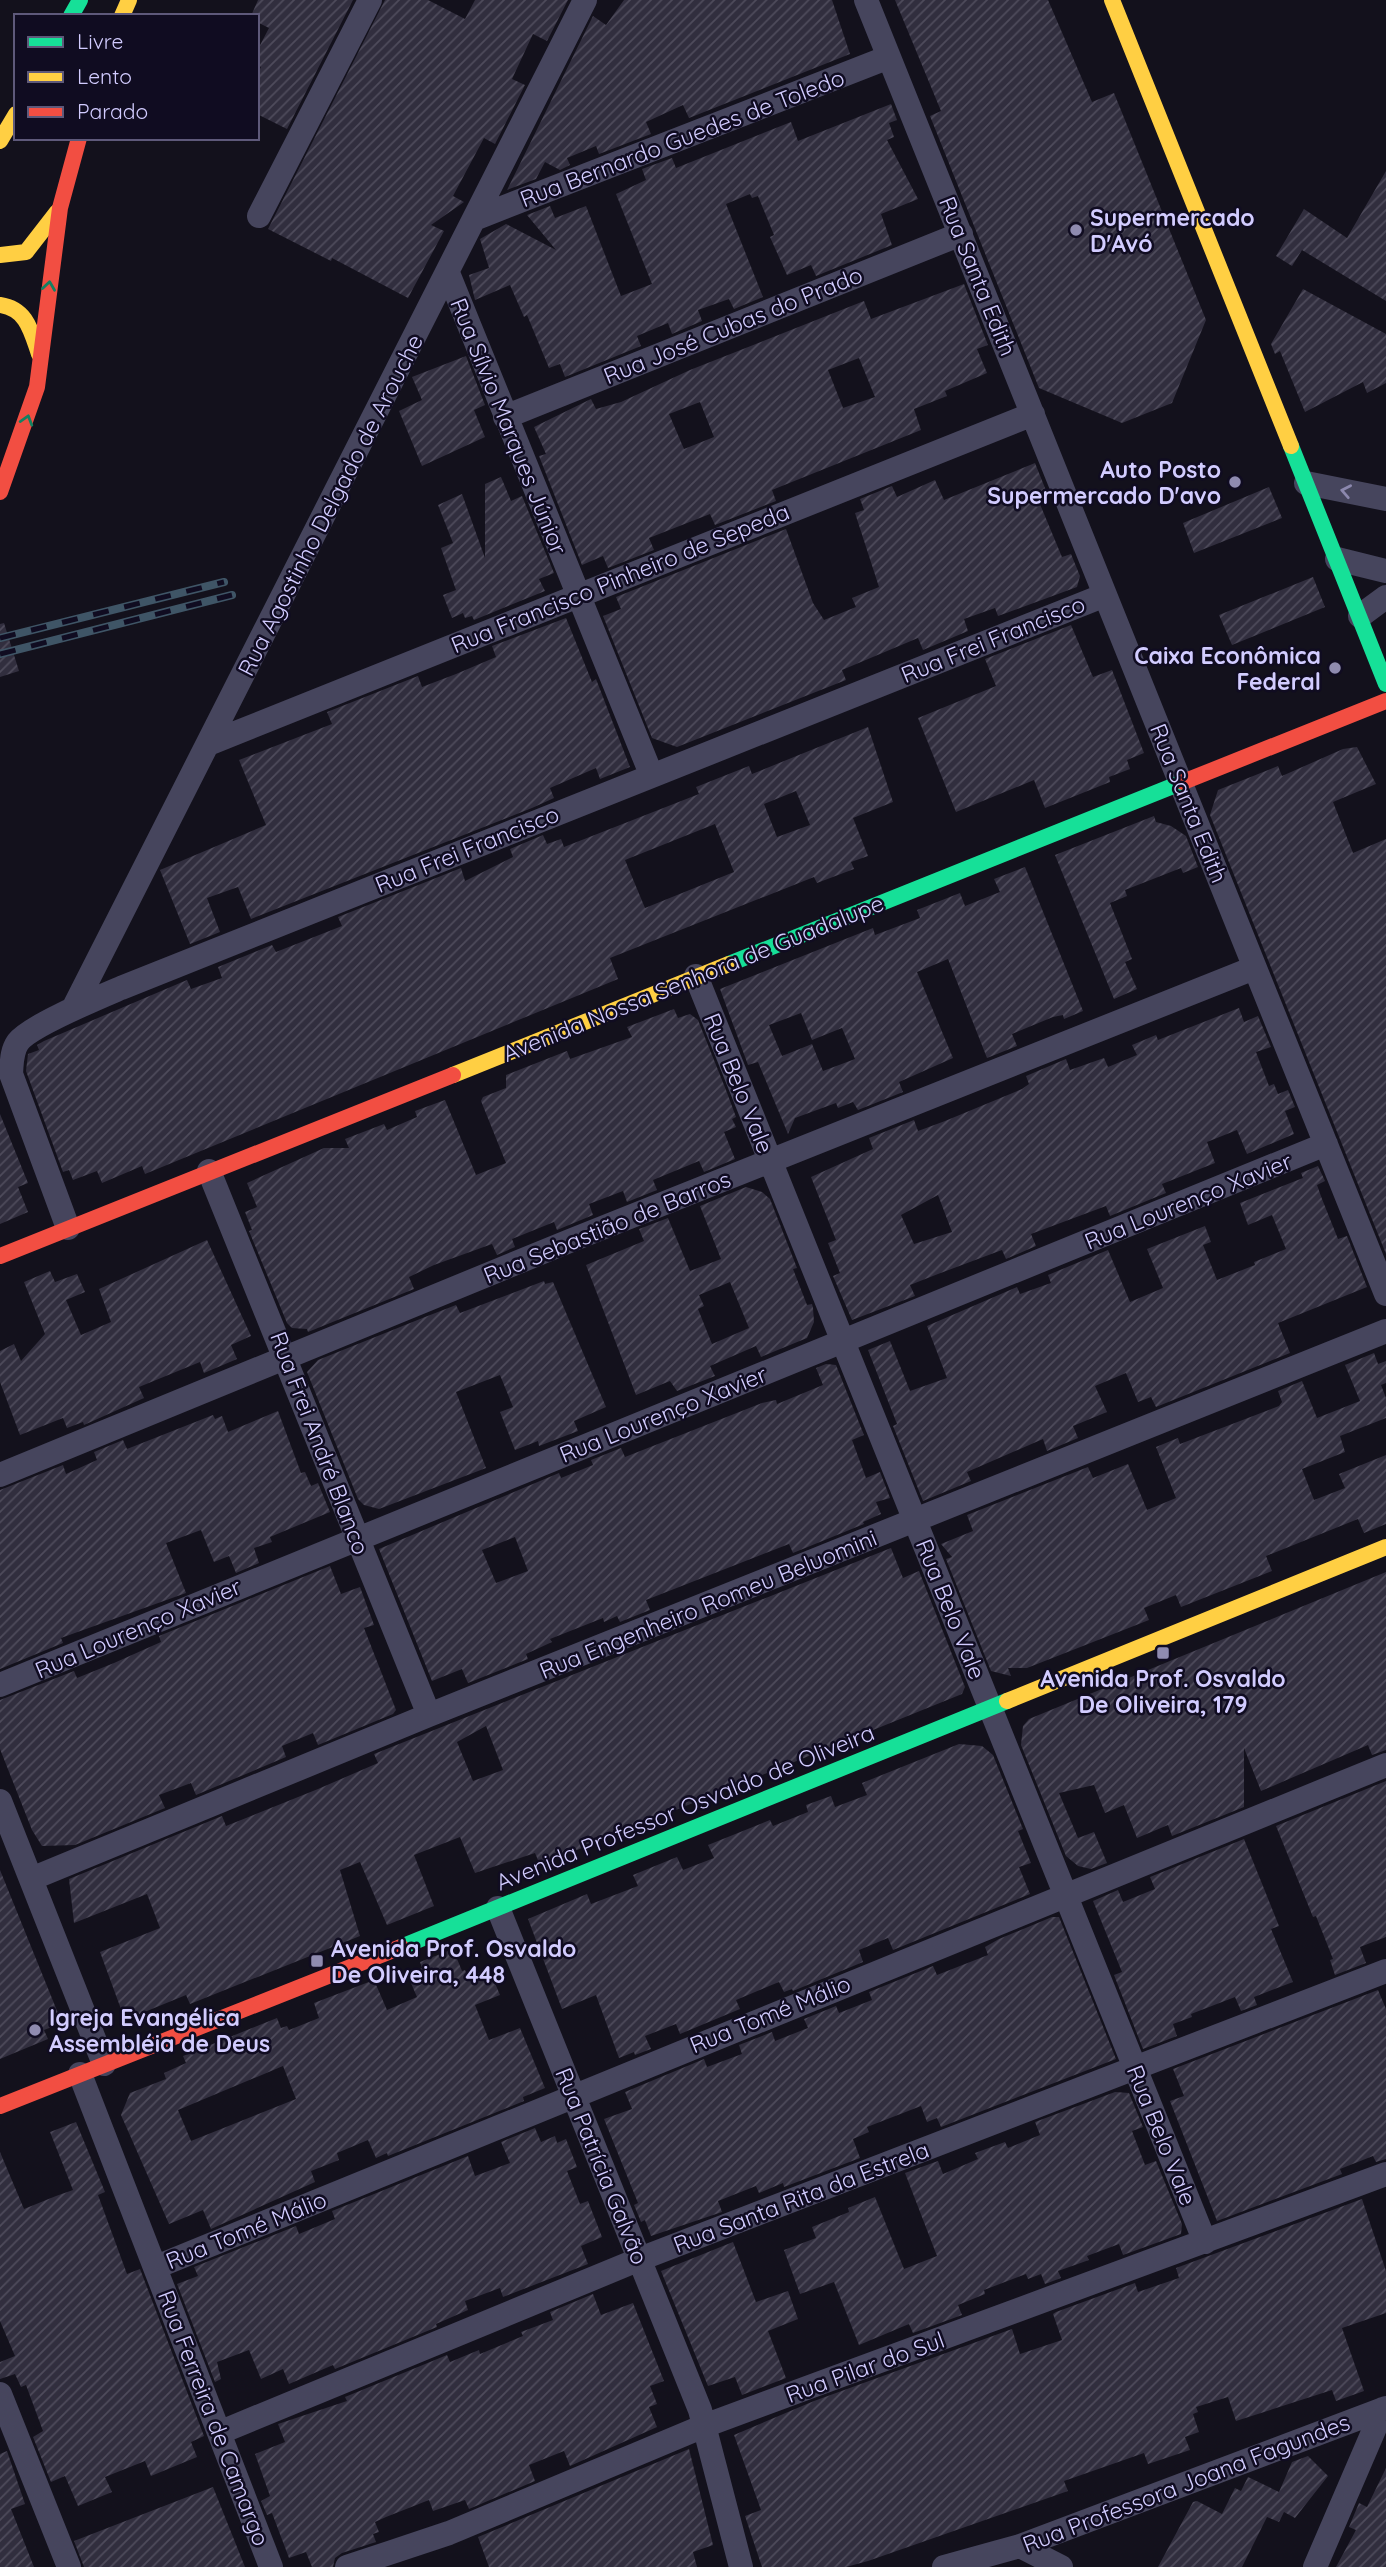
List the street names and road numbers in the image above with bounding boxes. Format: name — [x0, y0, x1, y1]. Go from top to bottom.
street label: Rua Bernardo Guedes de Toledo — [516, 63, 848, 213]
street label: Rua Santa Edith — [933, 192, 1023, 360]
street label: Rua José Cubas do Prado — [599, 260, 867, 390]
street label: Rua Sílvio Marques Júnior — [444, 294, 574, 559]
street label: Rua Agostinho Delgado de Arouche — [231, 329, 429, 681]
street label: Rua Francisco Pinheiro de Sepeda — [447, 497, 793, 659]
street label: Rua Frei Francisco — [897, 589, 1089, 689]
street label: Rua Santa Edith — [1144, 719, 1234, 887]
street label: Rua Frei Francisco — [371, 799, 563, 899]
street label: Avenida Nossa Senhora de Guadalupe — [498, 888, 888, 1068]
street label: Rua Belo Vale — [698, 1009, 780, 1157]
street label: Rua Lourenço Xavier — [1080, 1146, 1296, 1256]
street label: Rua Sebastião de Barros — [479, 1164, 735, 1290]
street label: Rua Frei André Blanco — [264, 1327, 376, 1559]
street label: Rua Lourenço Xavier — [555, 1359, 771, 1469]
street label: Rua Engenheiro Romeu Beluomini — [535, 1523, 881, 1685]
street label: Rua Belo Vale — [910, 1535, 992, 1683]
street label: Rua Lourenço Xavier — [31, 1571, 245, 1685]
street label: Avenida Professor Osvaldo de Oliveira — [491, 1718, 879, 1896]
street label: Rua Tomé Málio — [685, 1969, 855, 2059]
street label: Rua Belo Vale — [1121, 2061, 1203, 2209]
street label: Rua Patrícia Galvão — [549, 2063, 655, 2269]
street label: Rua Santa Rita da Estrela — [669, 2135, 933, 2259]
street label: Rua Tomé Málio — [161, 2185, 331, 2275]
street label: Rua Ferreira de Camargo — [152, 2286, 276, 2550]
street label: Rua Pilar do Sul — [782, 2325, 948, 2409]
street label: Rua Professora Joana Fagundes — [1018, 2407, 1354, 2559]

